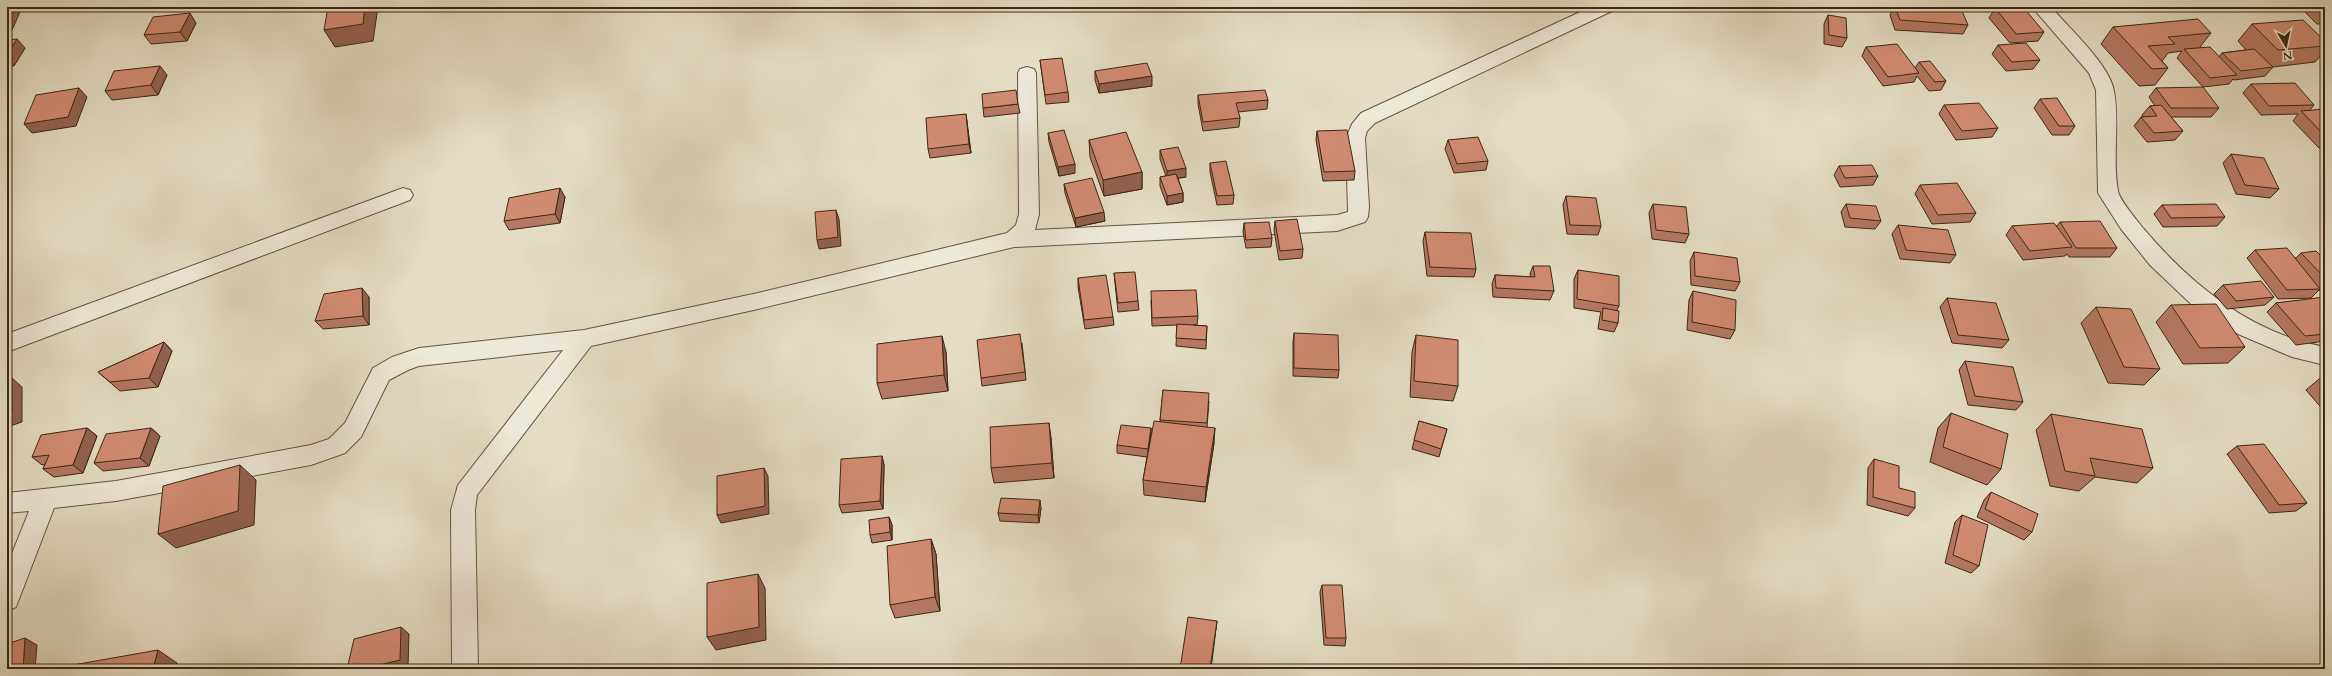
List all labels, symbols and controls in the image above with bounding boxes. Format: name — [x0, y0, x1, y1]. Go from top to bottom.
north arrow — [2266, 26, 2306, 66]
text: N — [2281, 47, 2293, 64]

